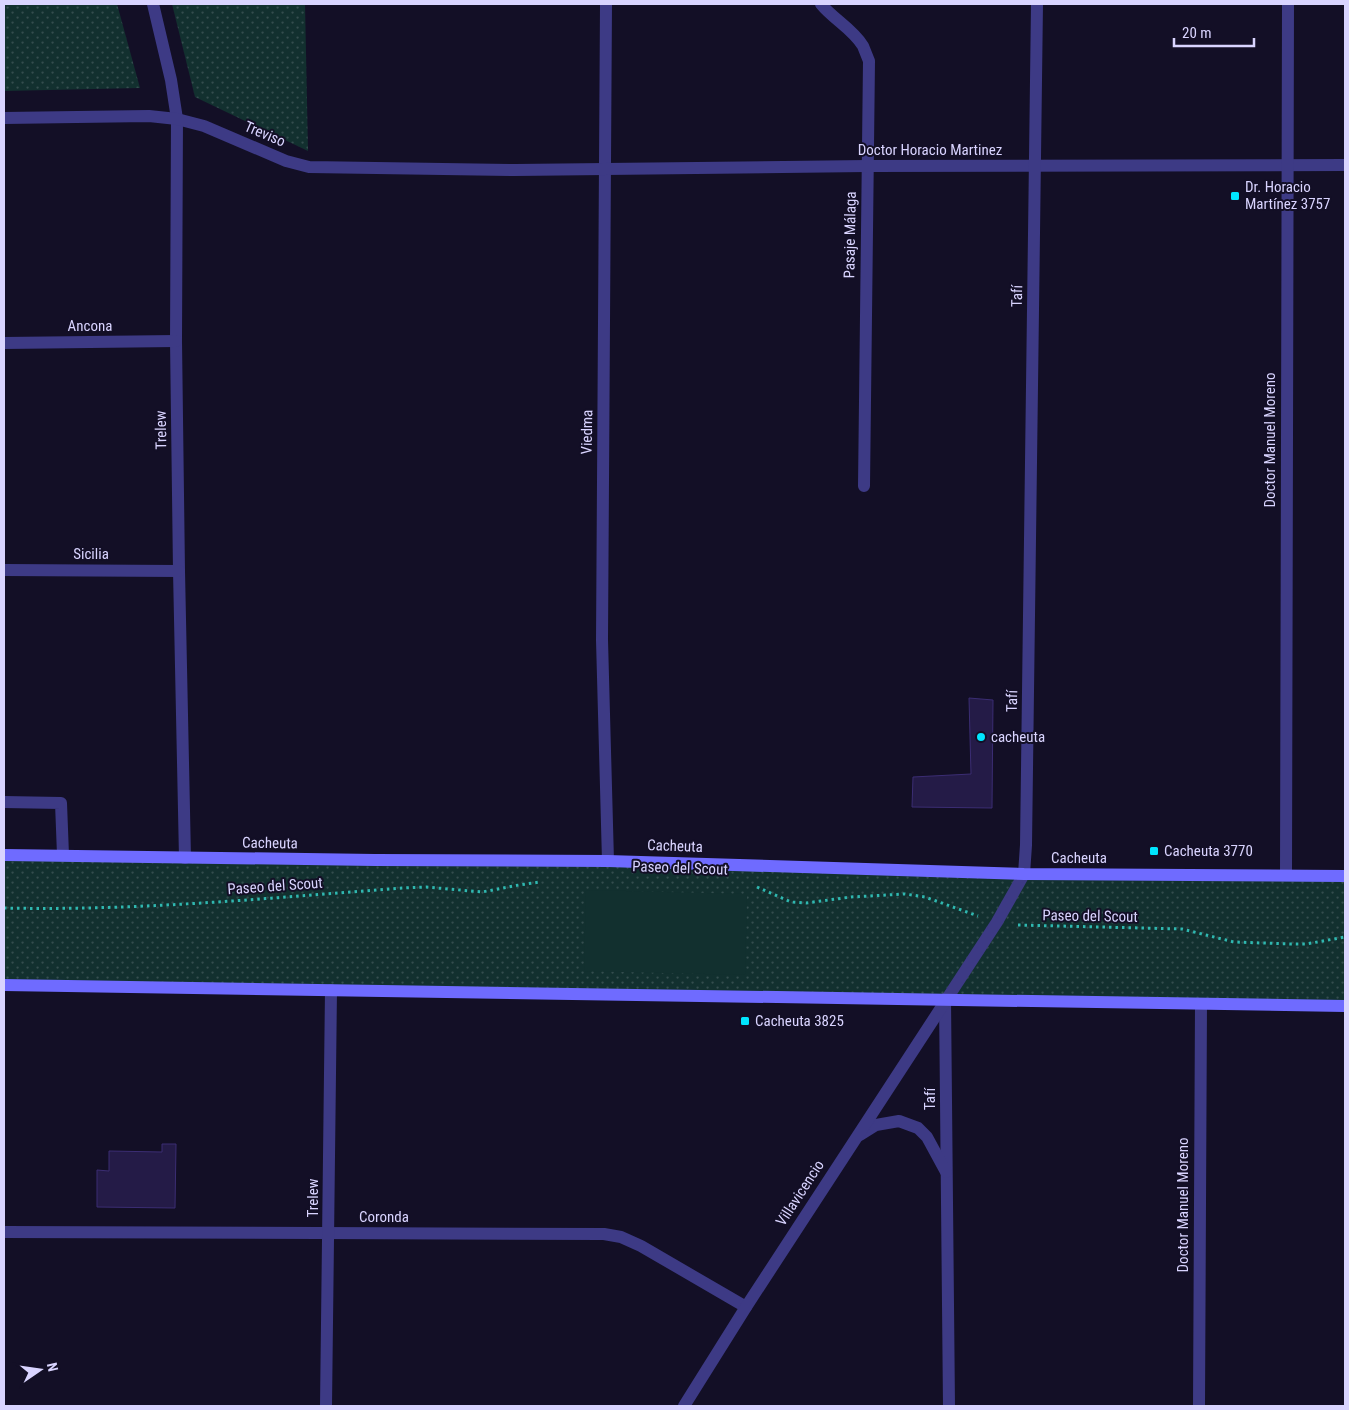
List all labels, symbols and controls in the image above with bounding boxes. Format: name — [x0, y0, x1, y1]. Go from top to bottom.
scale bar — [1174, 15, 1254, 47]
text: 20 m — [1182, 24, 1212, 42]
street label: Treviso — [242, 117, 288, 151]
street label: Doctor Horacio Martinez — [858, 141, 1002, 159]
place label: Dr. Horacio Martínez 3757 — [1245, 178, 1330, 213]
marker: Dr. Horacio Martínez 3757 — [1229, 190, 1241, 202]
street label: Pasaje Málaga — [840, 191, 860, 279]
street label: Tafí — [1008, 283, 1026, 307]
street label: Ancona — [68, 317, 112, 335]
street label: Doctor Manuel Moreno — [1261, 373, 1279, 507]
street label: Viedma — [578, 409, 596, 455]
street label: Trelew — [152, 410, 170, 450]
street label: Sicilia — [73, 545, 109, 563]
street label: Tafí — [1003, 688, 1021, 712]
place label: cacheuta — [991, 728, 1045, 746]
marker: cacheuta — [975, 731, 987, 743]
street label: Cacheuta — [242, 834, 298, 852]
street label: Cacheuta — [647, 836, 703, 856]
place label: Cacheuta 3770 — [1164, 842, 1253, 860]
marker: Cacheuta 3770 — [1148, 845, 1160, 857]
street label: Cacheuta — [1051, 849, 1107, 867]
street label: Paseo del Scout — [632, 857, 728, 879]
street label: Paseo del Scout — [227, 874, 323, 898]
street label: Paseo del Scout — [1042, 906, 1138, 926]
place label: Cacheuta 3825 — [755, 1012, 844, 1030]
marker: Cacheuta 3825 — [739, 1015, 751, 1027]
street label: Tafí — [921, 1086, 939, 1110]
street label: Doctor Manuel Moreno — [1174, 1138, 1192, 1272]
street label: Villavicencio — [772, 1157, 828, 1229]
street label: Trelew — [304, 1178, 322, 1217]
street label: Coronda — [359, 1208, 409, 1226]
north arrow — [15, 1345, 65, 1395]
text: N — [44, 1361, 61, 1373]

